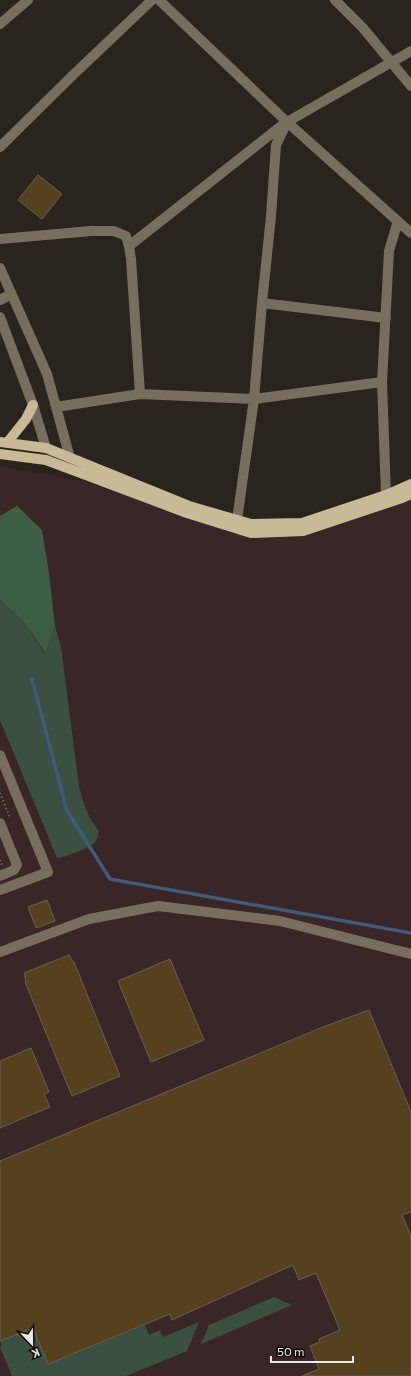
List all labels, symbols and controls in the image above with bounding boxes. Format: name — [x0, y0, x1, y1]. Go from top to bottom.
north arrow — [12, 1324, 52, 1364]
scale bar — [271, 1338, 353, 1364]
text: 50 m — [277, 1344, 305, 1358]
text: K — [30, 1346, 42, 1361]

